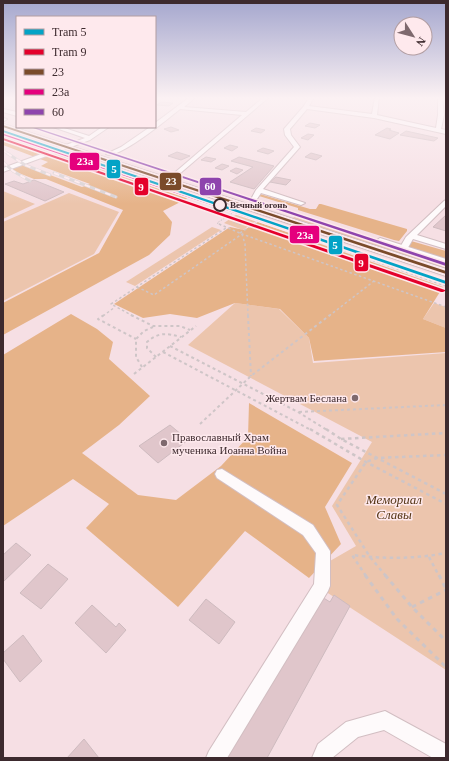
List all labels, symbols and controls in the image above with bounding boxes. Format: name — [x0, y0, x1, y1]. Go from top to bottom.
legend — [16, 16, 156, 128]
north arrow — [393, 16, 433, 56]
text: Tram 5 — [52, 25, 87, 39]
text: N — [414, 35, 428, 49]
text: Tram 9 — [52, 45, 87, 59]
text: 23 — [52, 65, 64, 79]
text: 23a — [52, 85, 70, 99]
text: 60 — [52, 105, 64, 119]
line badge: 23a — [69, 152, 100, 171]
text: 23a — [77, 155, 94, 167]
line badge: 5 — [106, 159, 121, 179]
text: 5 — [111, 163, 117, 175]
line badge: 23 — [159, 172, 182, 191]
text: 23 — [166, 175, 177, 187]
line badge: 9 — [134, 177, 149, 196]
line badge: 60 — [199, 177, 222, 196]
text: 60 — [205, 180, 216, 192]
text: 9 — [138, 181, 144, 193]
marker: Вечный огонь — [213, 198, 227, 212]
place label: Вечный огонь — [230, 200, 288, 210]
line badge: 23a — [289, 225, 320, 244]
text: 23a — [297, 229, 314, 241]
line badge: 5 — [328, 235, 343, 255]
text: 5 — [332, 239, 338, 251]
line badge: 9 — [354, 253, 369, 272]
text: 9 — [358, 257, 364, 269]
place label: Жертвам Беслана — [266, 392, 347, 404]
marker: Жертвам Беслана — [350, 393, 360, 403]
place label: Православный Храм мученика Иоанна Война — [172, 431, 287, 456]
marker: Православный Храм мученика Иоанна Война — [159, 438, 169, 448]
park label: Мемориал Славы — [365, 492, 422, 522]

